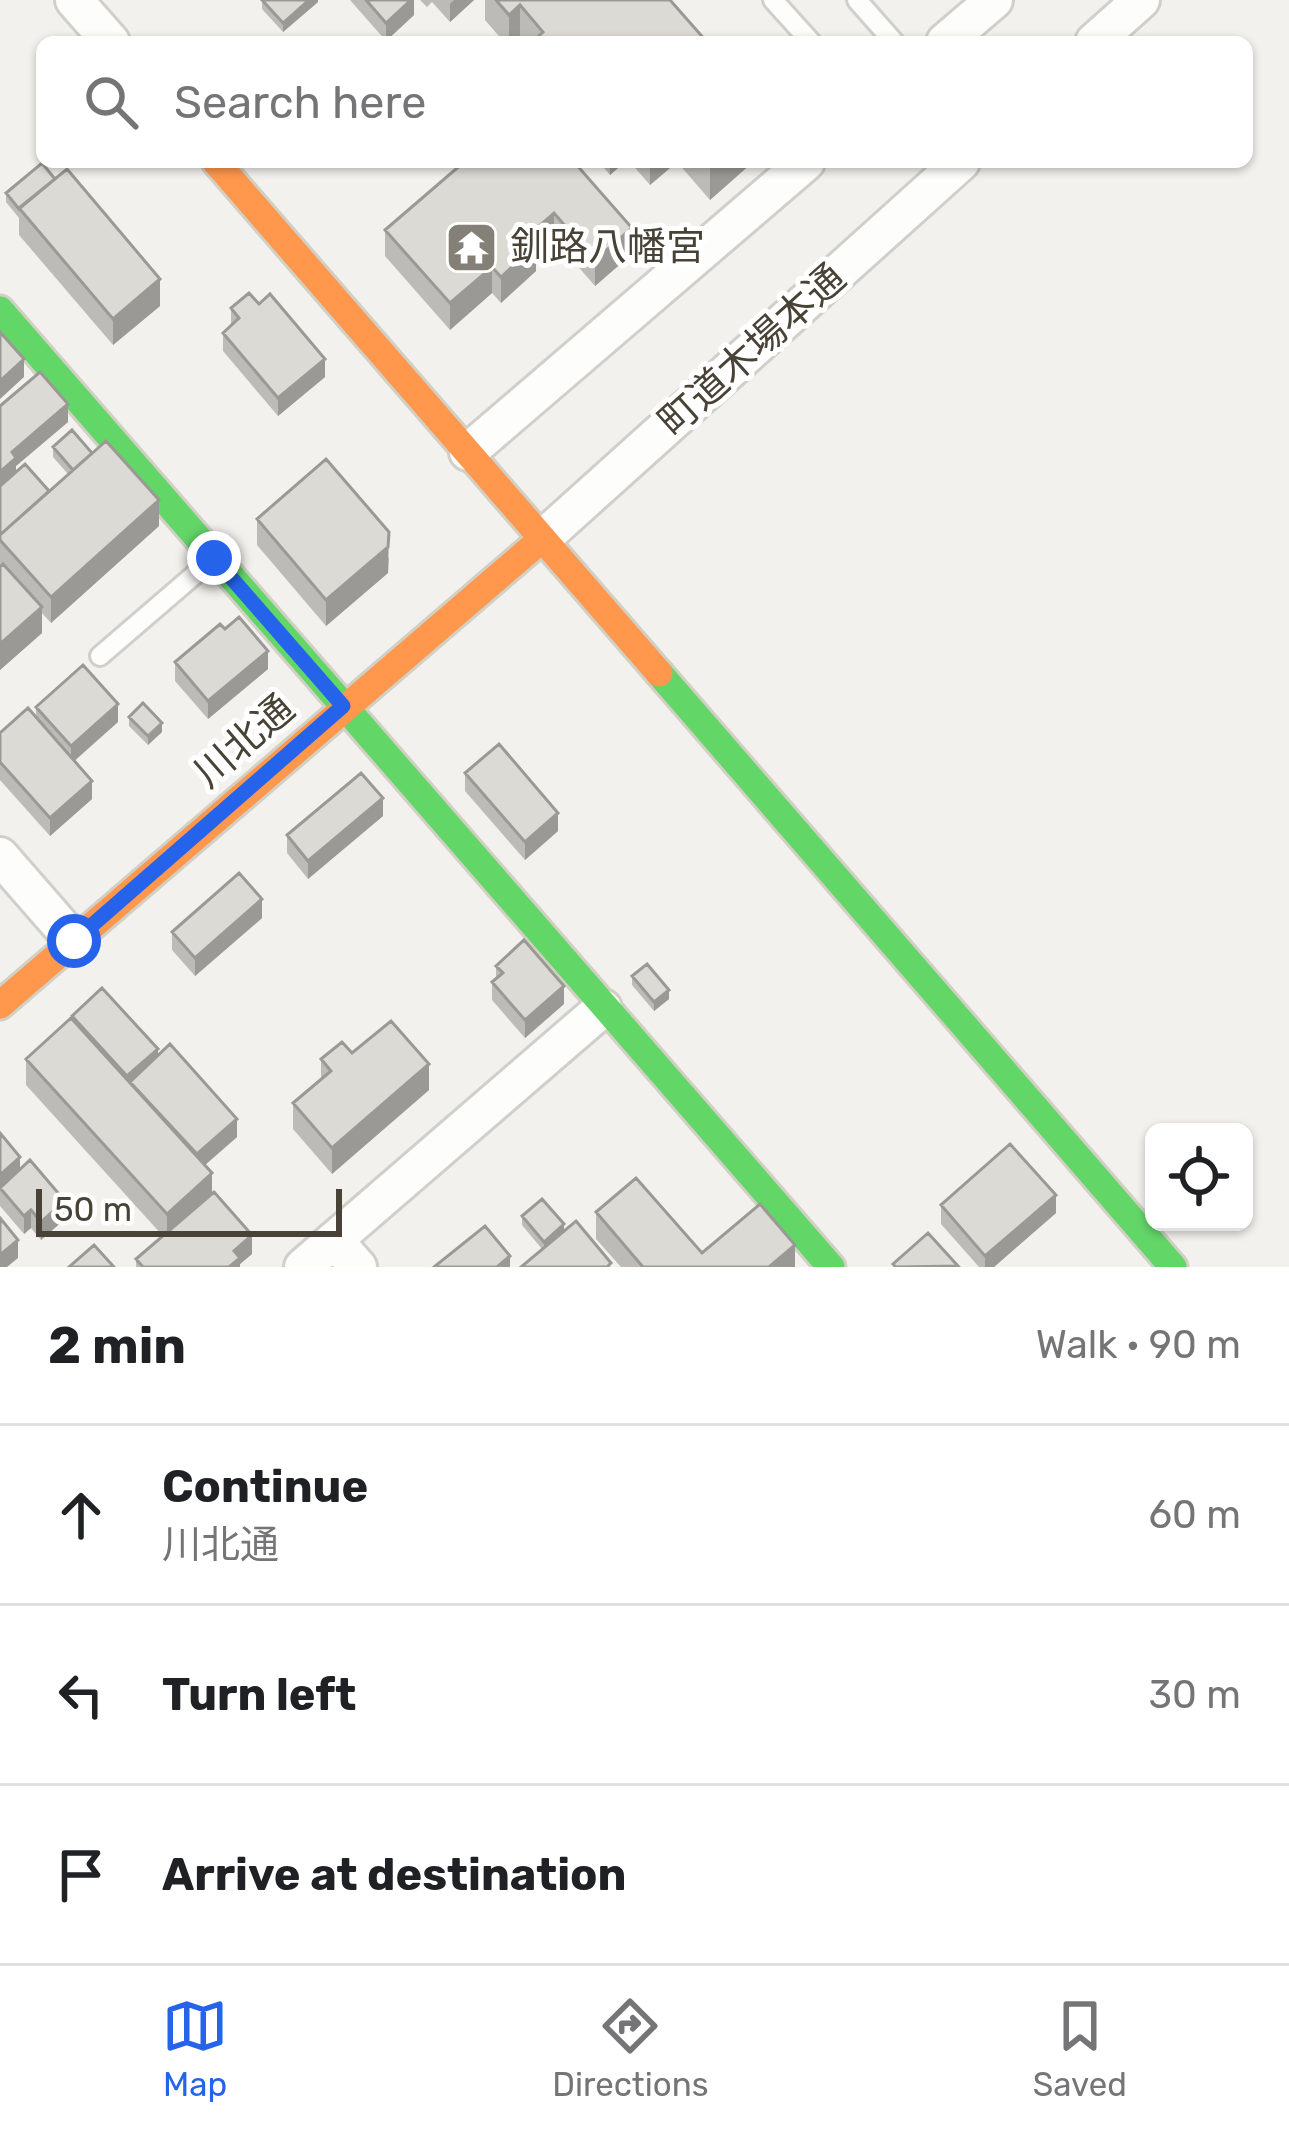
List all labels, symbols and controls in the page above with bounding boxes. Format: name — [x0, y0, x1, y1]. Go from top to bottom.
search box — [36, 36, 1253, 168]
icon: search — [78, 69, 144, 135]
text: Search here — [174, 76, 426, 129]
temple icon: 釧路八幡宮 — [443, 219, 499, 275]
place label: 釧路八幡宮 — [510, 224, 705, 270]
street label: 町道木場本通 — [650, 255, 854, 445]
route end — [187, 531, 241, 585]
street label: 川北通 — [185, 685, 303, 797]
route start — [47, 914, 101, 968]
map controls — [1145, 1123, 1253, 1231]
button: locate — [1145, 1123, 1253, 1231]
scale bar — [36, 1183, 342, 1236]
text: 50 m — [54, 1190, 132, 1229]
text: 2 min — [48, 1315, 186, 1376]
text: Walk · 90 m — [1036, 1322, 1241, 1368]
text: Continue — [162, 1460, 368, 1513]
icon: ahead — [48, 1482, 114, 1548]
text: 60 m — [1148, 1492, 1241, 1538]
text: 川北通 — [162, 1522, 279, 1568]
icon: left — [48, 1662, 114, 1728]
text: Turn left — [162, 1668, 356, 1721]
text: 30 m — [1149, 1672, 1241, 1718]
icon: arrive — [48, 1842, 114, 1908]
text: Arrive at destination — [162, 1848, 627, 1901]
tab: Map — [162, 1993, 228, 2104]
tab: Directions — [552, 1993, 709, 2104]
tab: Saved — [1033, 1993, 1127, 2104]

